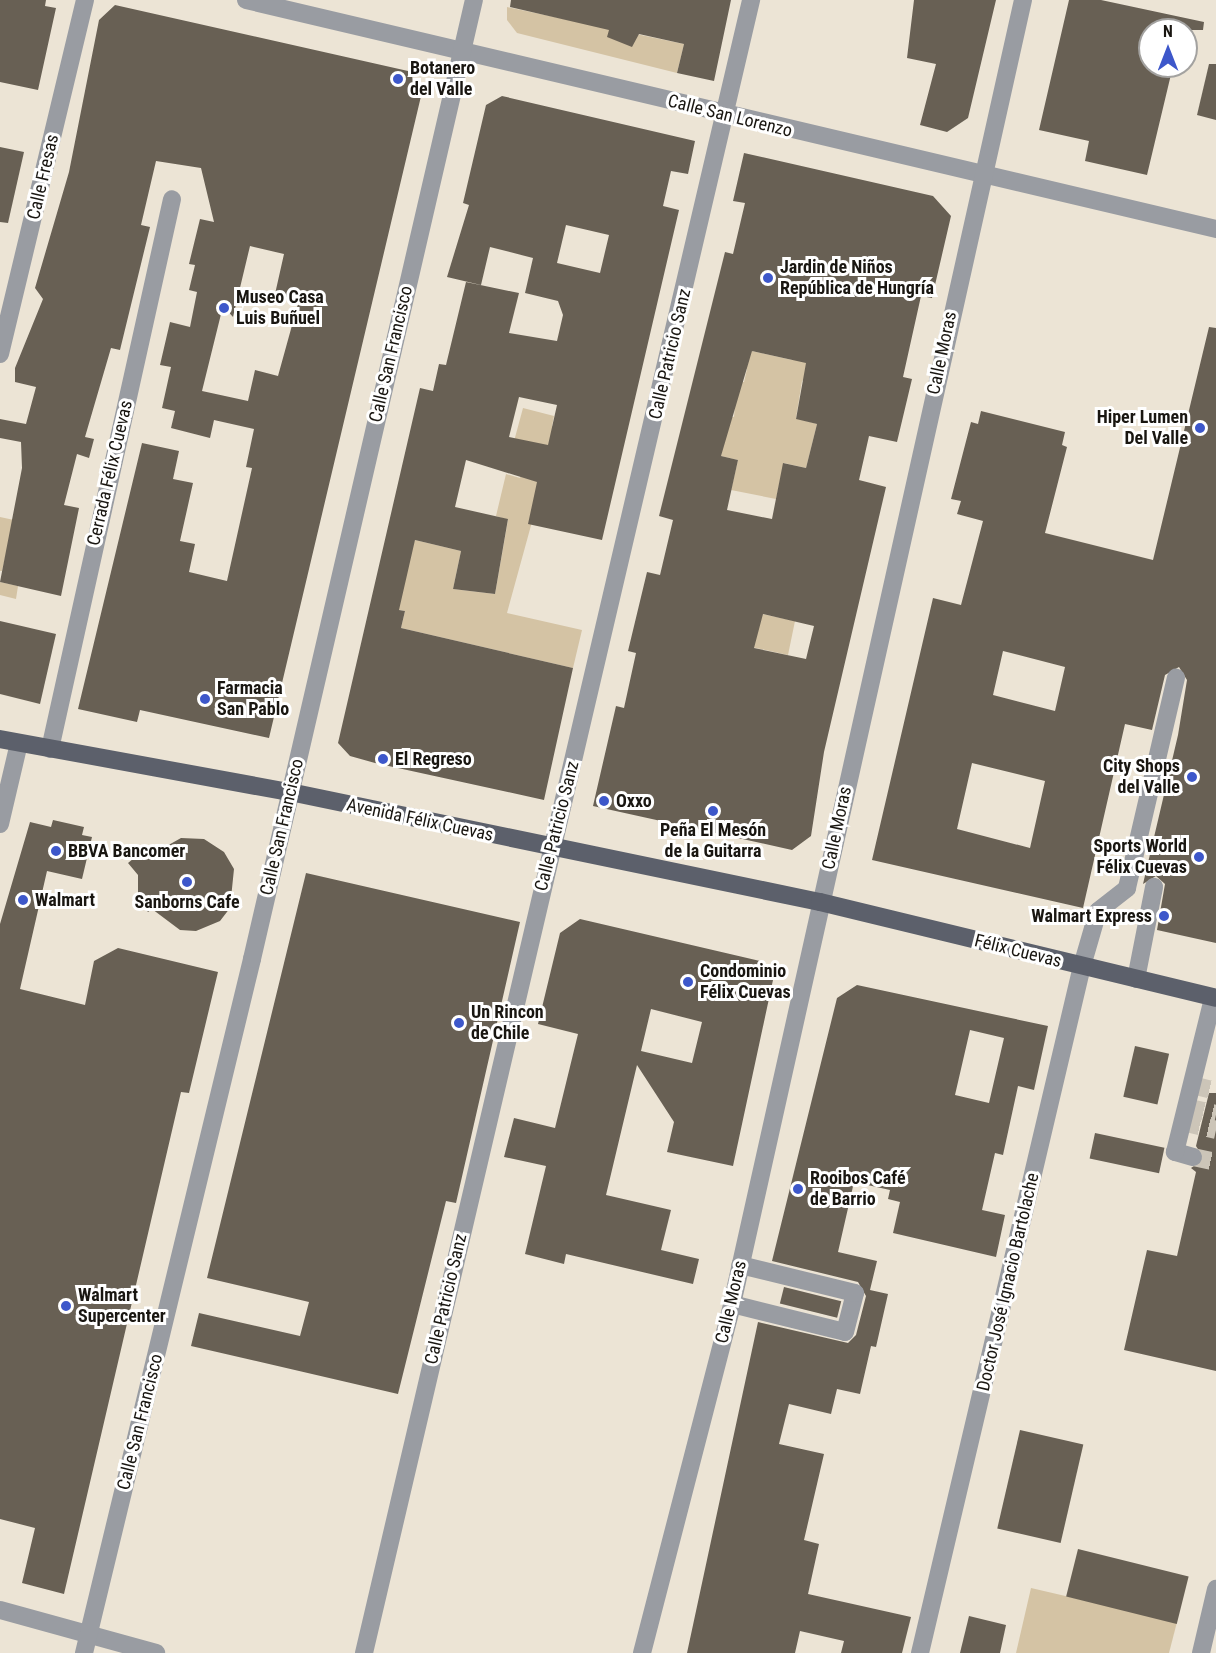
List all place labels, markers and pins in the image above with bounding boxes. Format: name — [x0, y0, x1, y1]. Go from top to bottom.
place label: Botanero del Valle — [410, 58, 475, 100]
marker: Botanero del Valle — [391, 72, 405, 86]
place label: Jardin de Niños República de Hungría — [780, 257, 934, 300]
marker: Jardin de Niños República de Hungría — [761, 271, 775, 285]
place label: Museo Casa Luis Buñuel — [236, 287, 324, 330]
marker: Museo Casa Luis Buñuel — [217, 301, 231, 315]
place label: Hiper Lumen Del Valle — [1097, 407, 1188, 450]
marker: Hiper Lumen Del Valle — [1193, 421, 1207, 435]
place label: Farmacia San Pablo — [217, 678, 289, 720]
marker: Farmacia San Pablo — [198, 692, 212, 706]
place label: El Regreso — [395, 748, 472, 770]
marker: El Regreso — [376, 752, 390, 766]
place label: City Shops del Valle — [1103, 756, 1180, 798]
marker: City Shops del Valle — [1185, 770, 1199, 784]
place label: Oxxo — [616, 790, 652, 812]
marker: Oxxo — [597, 794, 611, 808]
marker: Peña El Mesón de la Guitarra — [706, 804, 720, 818]
place label: Peña El Mesón de la Guitarra — [660, 820, 766, 862]
place label: Sports World Félix Cuevas — [1094, 836, 1187, 878]
place label: BBVA Bancomer — [68, 840, 185, 862]
marker: BBVA Bancomer — [49, 844, 63, 858]
marker: Sports World Félix Cuevas — [1192, 850, 1206, 864]
marker: Sanborns Cafe — [180, 875, 194, 889]
place label: Walmart — [35, 889, 95, 911]
place label: Sanborns Cafe — [134, 891, 240, 913]
marker: Walmart — [16, 893, 30, 907]
place label: Walmart Express — [1031, 905, 1152, 927]
marker: Walmart Express — [1157, 909, 1171, 923]
place label: Condominio Félix Cuevas — [700, 961, 791, 1004]
marker: Condominio Félix Cuevas — [681, 975, 695, 989]
place label: Un Rincon de Chile — [471, 1002, 544, 1044]
marker: Un Rincon de Chile — [452, 1016, 466, 1030]
place label: Rooibos Café de Barrio — [810, 1168, 906, 1210]
marker: Rooibos Café de Barrio — [791, 1182, 805, 1196]
place label: Walmart Supercenter — [78, 1285, 166, 1328]
marker: Walmart Supercenter — [59, 1299, 73, 1313]

